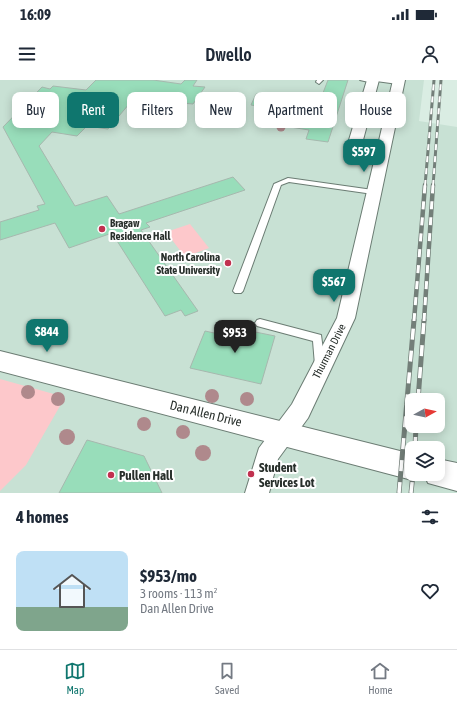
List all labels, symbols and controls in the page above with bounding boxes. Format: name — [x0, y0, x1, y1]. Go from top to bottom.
text: 16:09 — [20, 6, 51, 23]
icon: menu — [16, 43, 38, 65]
icon: person — [419, 43, 441, 65]
text: Dwello — [205, 44, 252, 65]
chip: Buy — [12, 92, 59, 128]
chip: Rent — [67, 92, 119, 128]
chip: Filters — [127, 92, 187, 128]
chip: New — [195, 92, 246, 128]
chip: Apartment — [254, 92, 337, 128]
chip: House — [345, 92, 406, 128]
pin: $597 — [340, 139, 388, 173]
text: $597 — [352, 144, 376, 159]
place label: Bragaw Residence Hall — [110, 217, 171, 242]
marker: Bragaw Residence Hall — [97, 224, 107, 234]
place label: North Carolina State University — [156, 251, 220, 276]
marker: North Carolina State University — [223, 258, 233, 268]
pin: $567 — [310, 269, 358, 303]
text: $567 — [322, 274, 346, 289]
pin: $844 — [23, 319, 71, 353]
pin: $953 — [211, 320, 259, 354]
street label: Thurman Drive — [310, 322, 348, 380]
text: $844 — [35, 324, 59, 339]
text: $953 — [223, 325, 247, 340]
north arrow — [405, 393, 445, 433]
map controls — [405, 393, 445, 481]
street label: Dan Allen Drive — [168, 397, 244, 430]
button: layers — [405, 441, 445, 481]
place label: Student Services Lot — [259, 460, 315, 490]
place label: Pullen Hall — [119, 468, 173, 483]
marker: Student Services Lot — [246, 469, 256, 479]
marker: Pullen Hall — [106, 470, 116, 480]
icon: filters — [419, 506, 441, 528]
text: 4 homes — [16, 507, 69, 527]
text: $953/mo — [140, 566, 197, 586]
icon: home — [48, 567, 96, 615]
icon: heart — [419, 580, 441, 602]
text: 3 rooms · 113 m² — [140, 586, 217, 601]
text: Dan Allen Drive — [140, 601, 214, 616]
tab: Map — [64, 660, 86, 696]
tab: Saved — [215, 660, 239, 696]
tab: Home — [368, 660, 393, 696]

